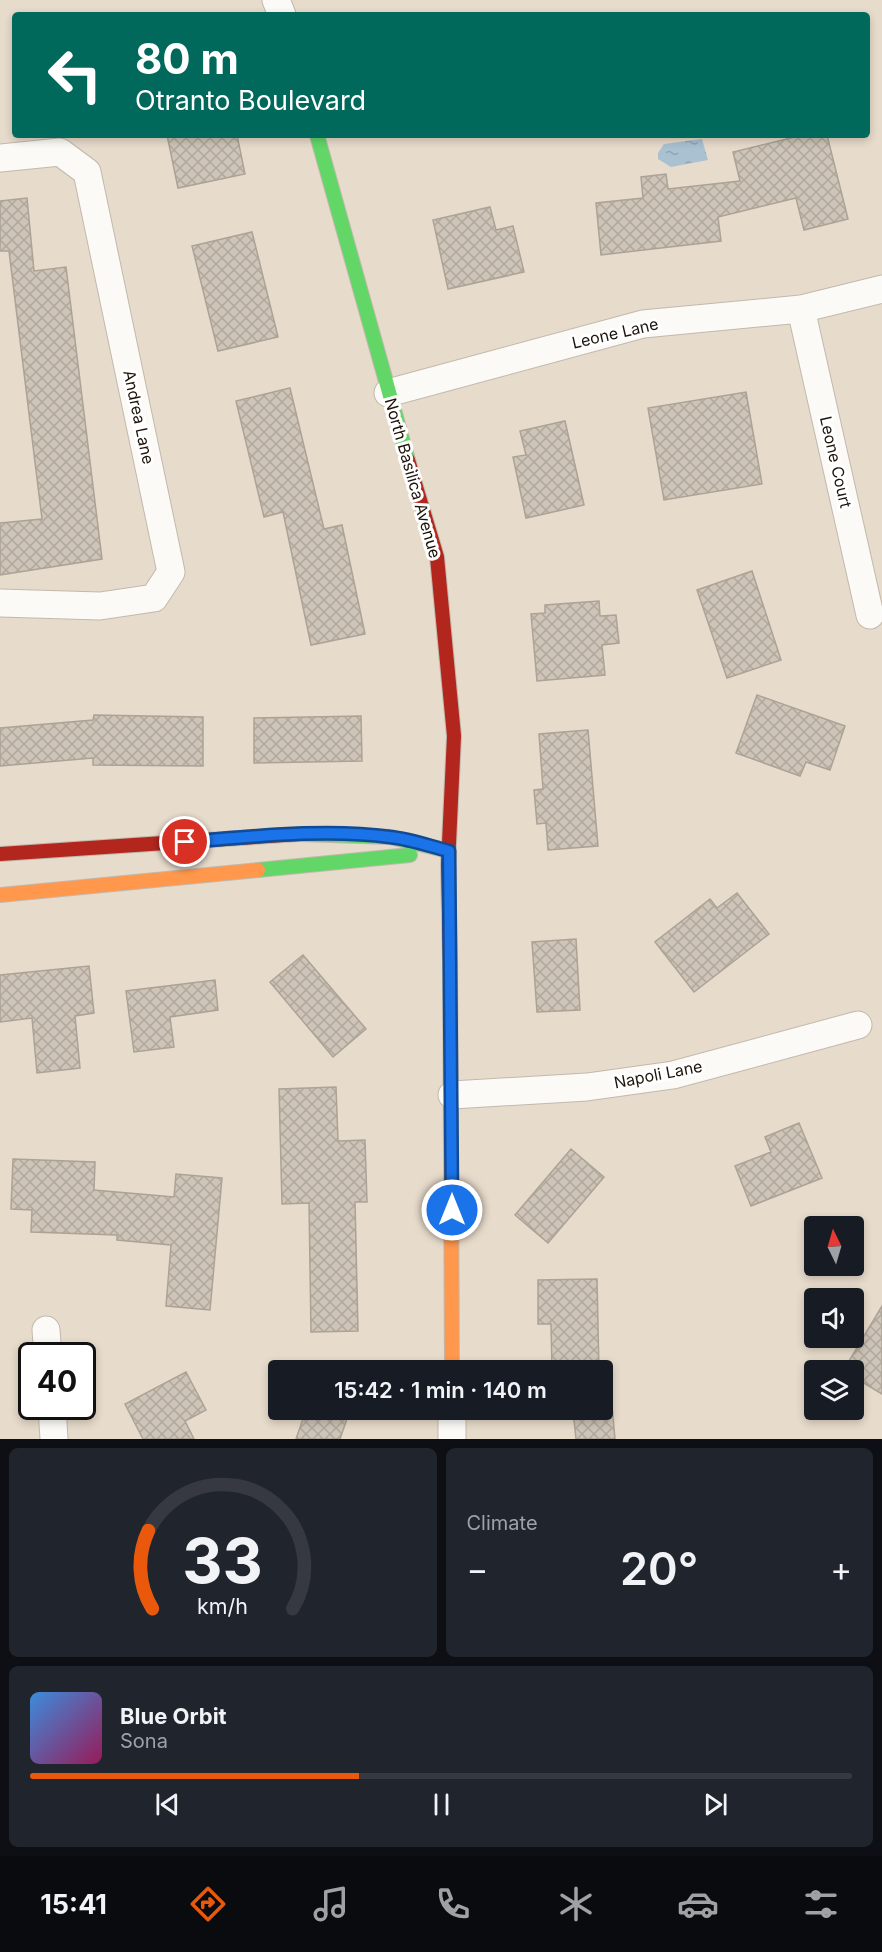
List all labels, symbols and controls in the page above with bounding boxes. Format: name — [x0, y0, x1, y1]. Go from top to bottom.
text: 80 m — [135, 33, 239, 84]
icon: left — [36, 36, 114, 114]
text: Otranto Boulevard — [135, 84, 366, 117]
street label: Leone Lane — [570, 313, 660, 353]
street label: Andrea Lane — [119, 368, 159, 466]
street label: North Basilica Avenue — [381, 396, 445, 560]
street label: Leone Court — [816, 414, 856, 510]
pin — [159, 816, 210, 867]
icon: arrive — [168, 825, 201, 858]
street label: Napoli Lane — [612, 1056, 704, 1092]
position arrow — [420, 1178, 484, 1242]
north arrow — [804, 1216, 864, 1276]
map controls — [804, 1216, 864, 1420]
button: sound — [804, 1288, 864, 1348]
speed limit sign: 40 — [18, 1342, 96, 1420]
button: layers — [804, 1360, 864, 1420]
text: 15:42 · 1 min · 140 m — [334, 1377, 547, 1403]
text: Climate — [467, 1511, 538, 1535]
text: 33 — [182, 1523, 263, 1598]
text: 20° — [620, 1541, 698, 1596]
text: − — [467, 1549, 488, 1589]
text: + — [830, 1549, 852, 1589]
text: km/h — [197, 1594, 248, 1620]
text: Blue Orbit — [120, 1703, 227, 1729]
text: Sona — [120, 1729, 168, 1753]
icon: previous — [151, 1788, 184, 1821]
icon: pause — [425, 1788, 458, 1821]
icon: next — [699, 1788, 732, 1821]
icon: directions — [187, 1883, 229, 1925]
icon: music — [310, 1883, 352, 1925]
icon: phone — [432, 1883, 474, 1925]
icon: climate — [555, 1883, 597, 1925]
icon: car — [677, 1883, 719, 1925]
icon: filters — [800, 1883, 842, 1925]
text: 15:41 — [40, 1888, 107, 1921]

